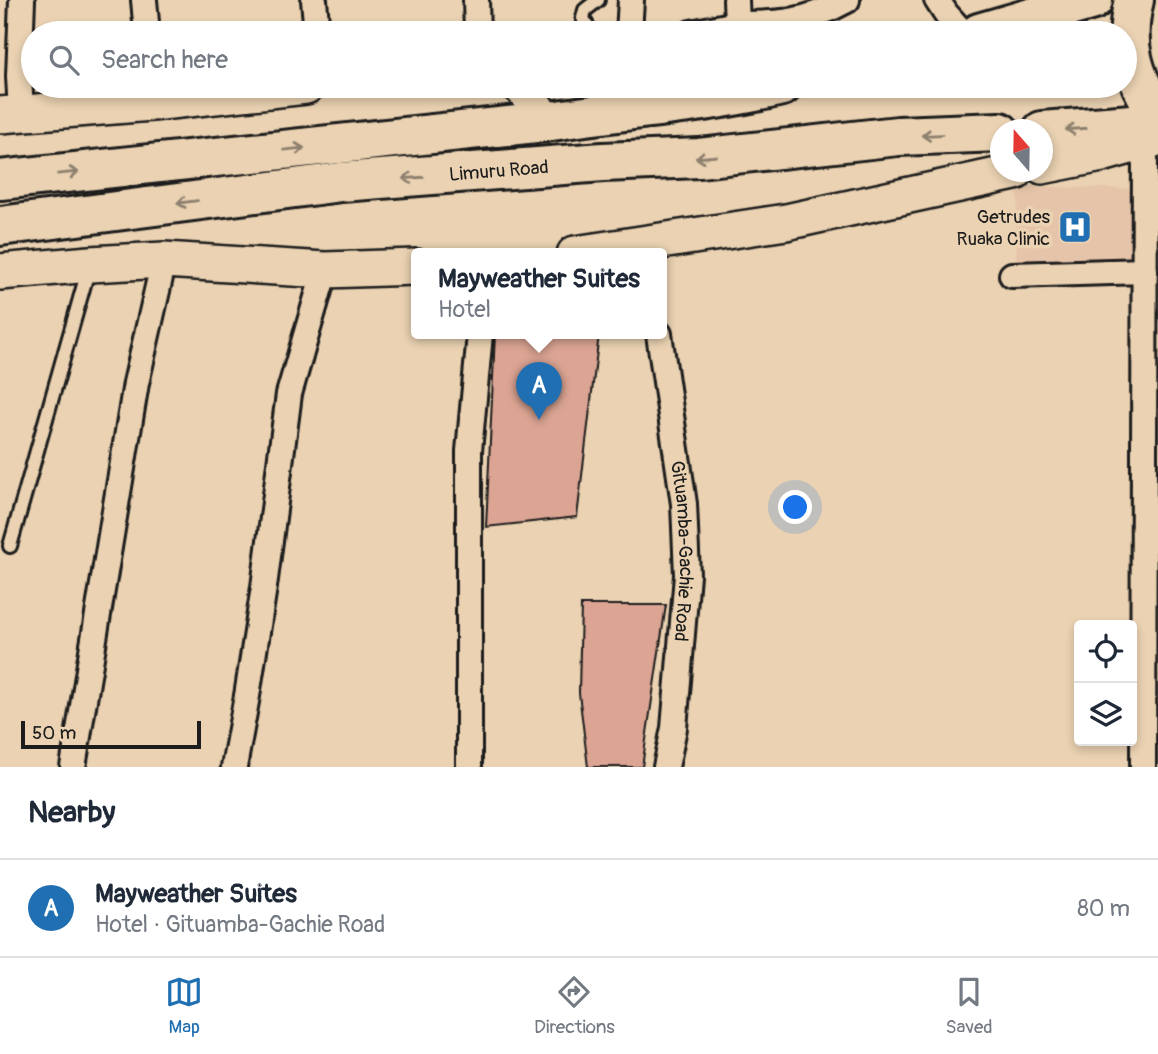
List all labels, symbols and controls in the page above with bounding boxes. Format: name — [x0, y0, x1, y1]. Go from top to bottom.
search box — [21, 21, 1137, 98]
icon: search — [45, 41, 83, 79]
text: Search here — [101, 44, 228, 76]
north arrow — [990, 119, 1053, 182]
one-way arrow — [1065, 123, 1088, 136]
one-way arrow — [921, 128, 944, 141]
one-way arrow — [282, 142, 305, 155]
one-way arrow — [695, 151, 718, 164]
street label: Limuru Road — [448, 155, 550, 187]
one-way arrow — [56, 166, 79, 179]
one-way arrow — [402, 171, 425, 184]
one-way arrow — [176, 196, 199, 209]
place label: Getrudes Ruaka Clinic — [957, 205, 1051, 251]
hospital icon: Getrudes Ruaka Clinic — [1056, 208, 1094, 246]
popup — [411, 248, 667, 339]
text: Mayweather Suites — [438, 263, 640, 295]
text: Hotel — [438, 295, 491, 324]
pin: A — [516, 362, 562, 420]
street label: Gituamba-Gachie Road — [665, 459, 698, 643]
your location — [778, 490, 812, 524]
map controls — [1074, 620, 1137, 746]
button: locate — [1074, 620, 1137, 683]
button: layers — [1074, 683, 1137, 746]
scale bar — [21, 718, 201, 750]
text: 50 m — [32, 721, 76, 745]
text: Nearby — [28, 794, 115, 831]
text: Mayweather Suites — [95, 878, 297, 910]
text: A — [44, 894, 58, 923]
text: 80 m — [1077, 894, 1130, 923]
text: Hotel · Gituamba-Gachie Road — [95, 910, 385, 939]
tab: Map — [165, 973, 203, 1039]
tab: Directions — [534, 973, 615, 1039]
tab: Saved — [945, 973, 993, 1039]

